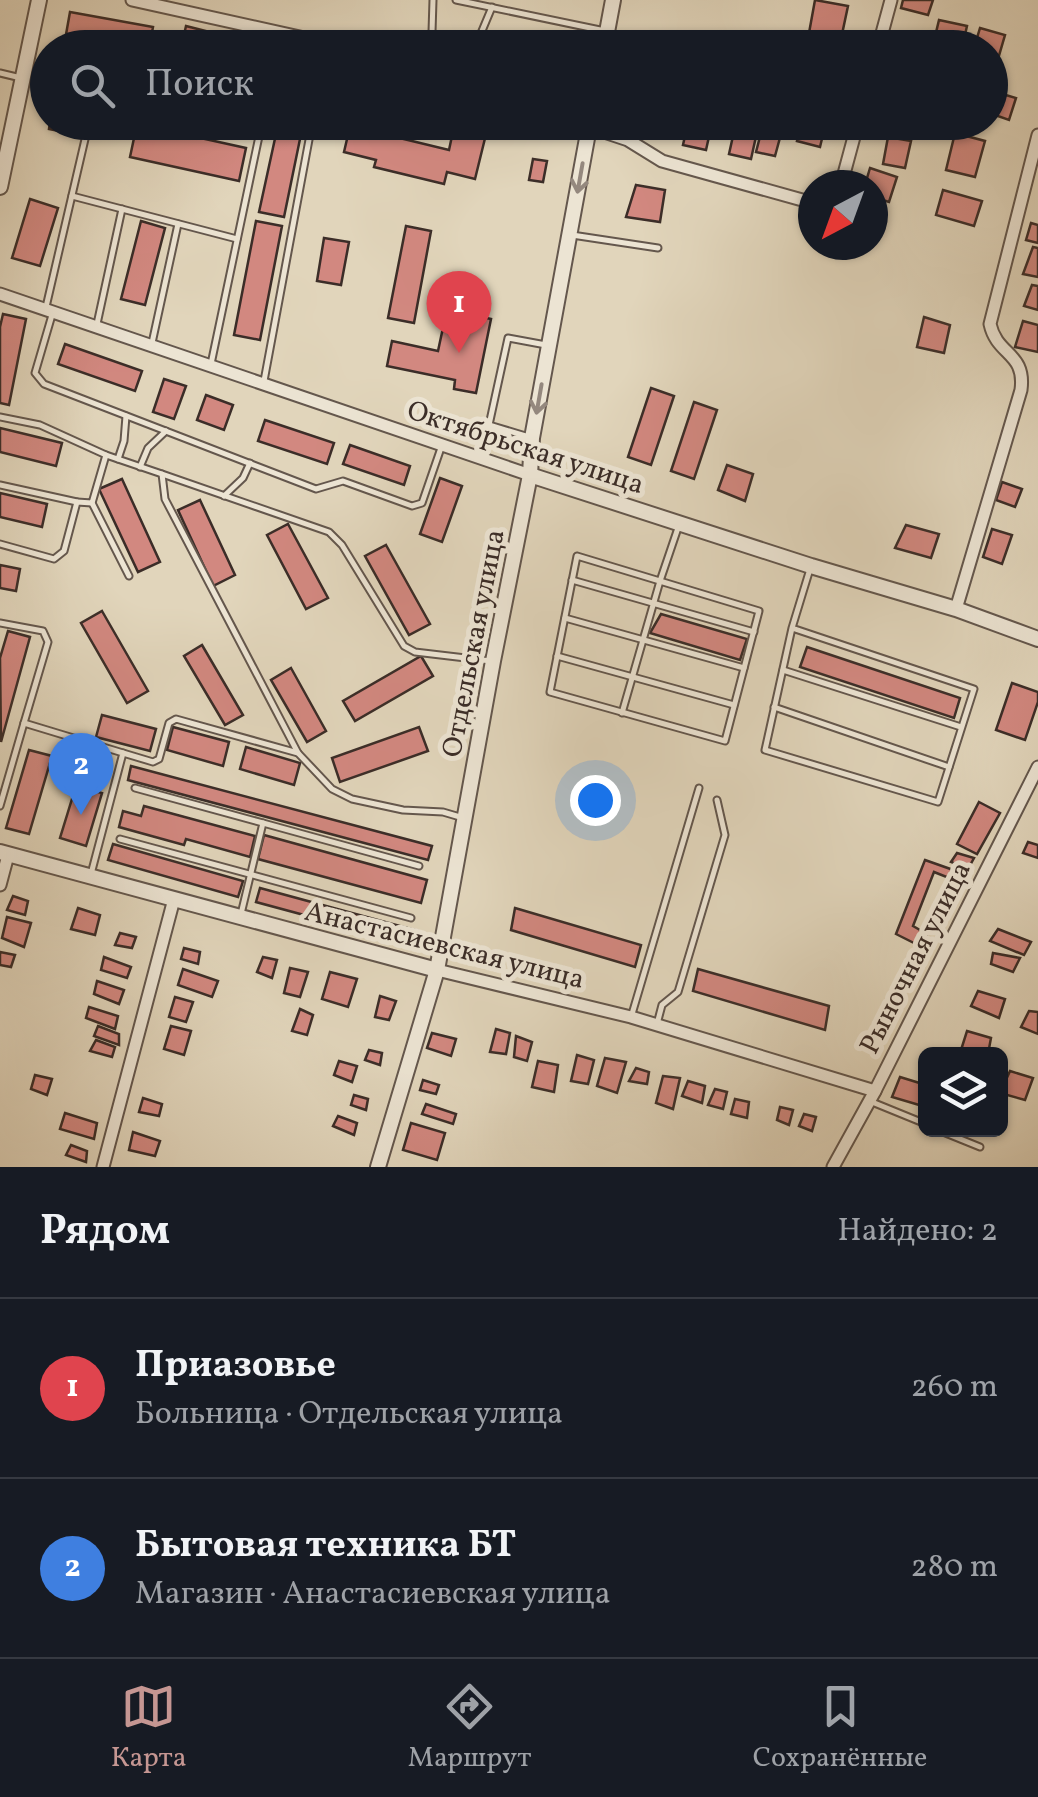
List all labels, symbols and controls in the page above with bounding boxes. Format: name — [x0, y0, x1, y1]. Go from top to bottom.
search box — [30, 30, 1008, 140]
icon: search — [65, 58, 120, 113]
text: Поиск — [145, 59, 254, 112]
one-way arrow — [569, 162, 588, 194]
north arrow — [798, 170, 888, 260]
pin: 1 — [426, 270, 492, 353]
one-way arrow — [529, 382, 548, 415]
street label: Октябрьская улица — [402, 392, 649, 505]
street label: Отдельская улица — [433, 526, 516, 761]
pin: 2 — [48, 732, 114, 815]
your location — [570, 775, 621, 826]
street label: Рыночная улица — [851, 855, 982, 1061]
street label: Анастасиевская улица — [300, 893, 588, 1000]
map controls — [918, 1047, 1008, 1137]
button: layers — [918, 1047, 1008, 1137]
text: Рядом — [40, 1203, 170, 1262]
text: Найдено: 2 — [838, 1210, 998, 1254]
text: Приазовье — [135, 1340, 336, 1393]
text: 1 — [66, 1366, 79, 1410]
text: 260 m — [911, 1366, 998, 1410]
text: Больница · Отдельская улица — [135, 1393, 563, 1437]
text: Бытовая техника БТ — [135, 1520, 516, 1573]
text: 2 — [64, 1546, 81, 1590]
text: 280 m — [911, 1546, 998, 1590]
text: Магазин · Анастасиевская улица — [135, 1573, 611, 1617]
tab: Карта — [111, 1679, 187, 1778]
tab: Маршрут — [408, 1679, 531, 1778]
tab: Сохранённые — [753, 1679, 927, 1778]

